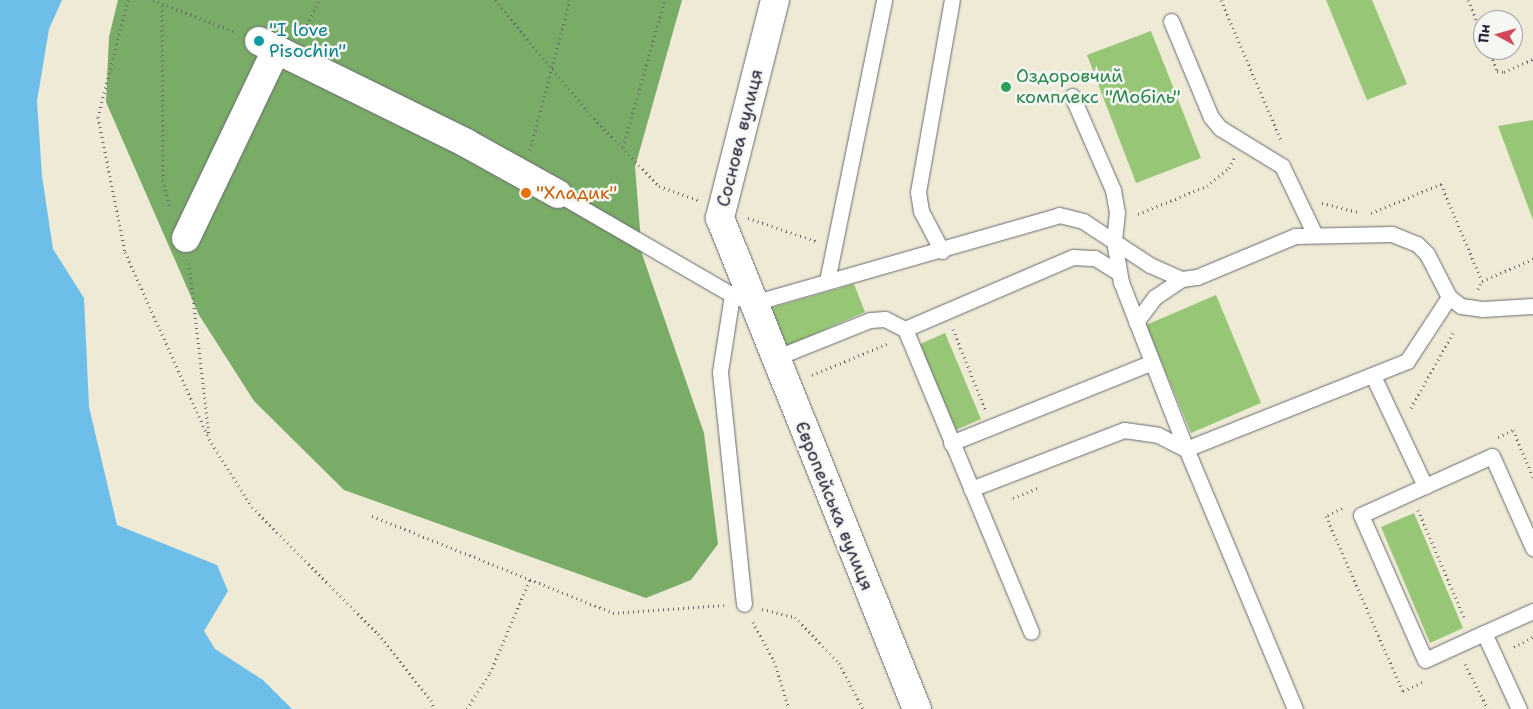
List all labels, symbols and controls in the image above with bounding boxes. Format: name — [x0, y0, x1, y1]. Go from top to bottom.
north arrow — [1473, 10, 1523, 60]
place label: "I love Pisochin" — [269, 20, 346, 62]
text: Пн — [1474, 23, 1494, 44]
marker: "I love Pisochin" — [253, 35, 265, 47]
place label: Оздоровчий комплекс "Мобіль" — [1016, 66, 1181, 108]
street label: Соснова вулиця — [712, 67, 768, 209]
marker: Оздоровчий комплекс "Мобіль" — [1000, 81, 1012, 93]
place label: "Хладик" — [536, 182, 617, 204]
marker: "Хладик" — [520, 187, 532, 199]
street label: Європейська вулиця — [790, 418, 878, 594]

